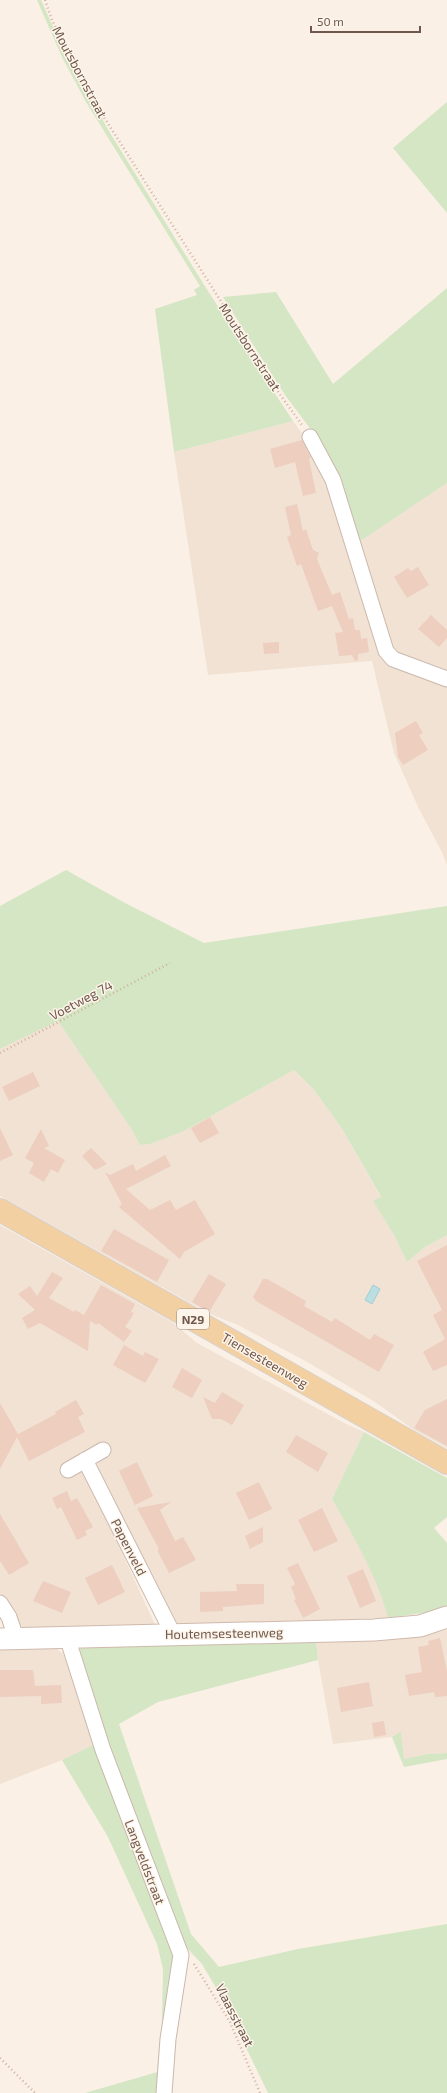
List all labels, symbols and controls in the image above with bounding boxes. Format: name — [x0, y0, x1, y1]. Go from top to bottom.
scale bar — [311, 8, 420, 34]
text: 50 m — [317, 14, 344, 28]
street label: Moutsbornstraat — [49, 24, 111, 121]
street label: Moutsbornstraat — [216, 300, 284, 394]
street label: Voetweg 74 — [47, 977, 115, 1023]
road number: N29 — [177, 1309, 209, 1329]
street label: Tiensesteenweg — [219, 1329, 311, 1391]
street label: Papenveld — [108, 1516, 150, 1578]
street label: Houtemsesteenweg — [165, 1624, 283, 1642]
street label: Langveldstraat — [121, 1817, 169, 1907]
street label: Vlaasstraat — [212, 1981, 258, 2049]

